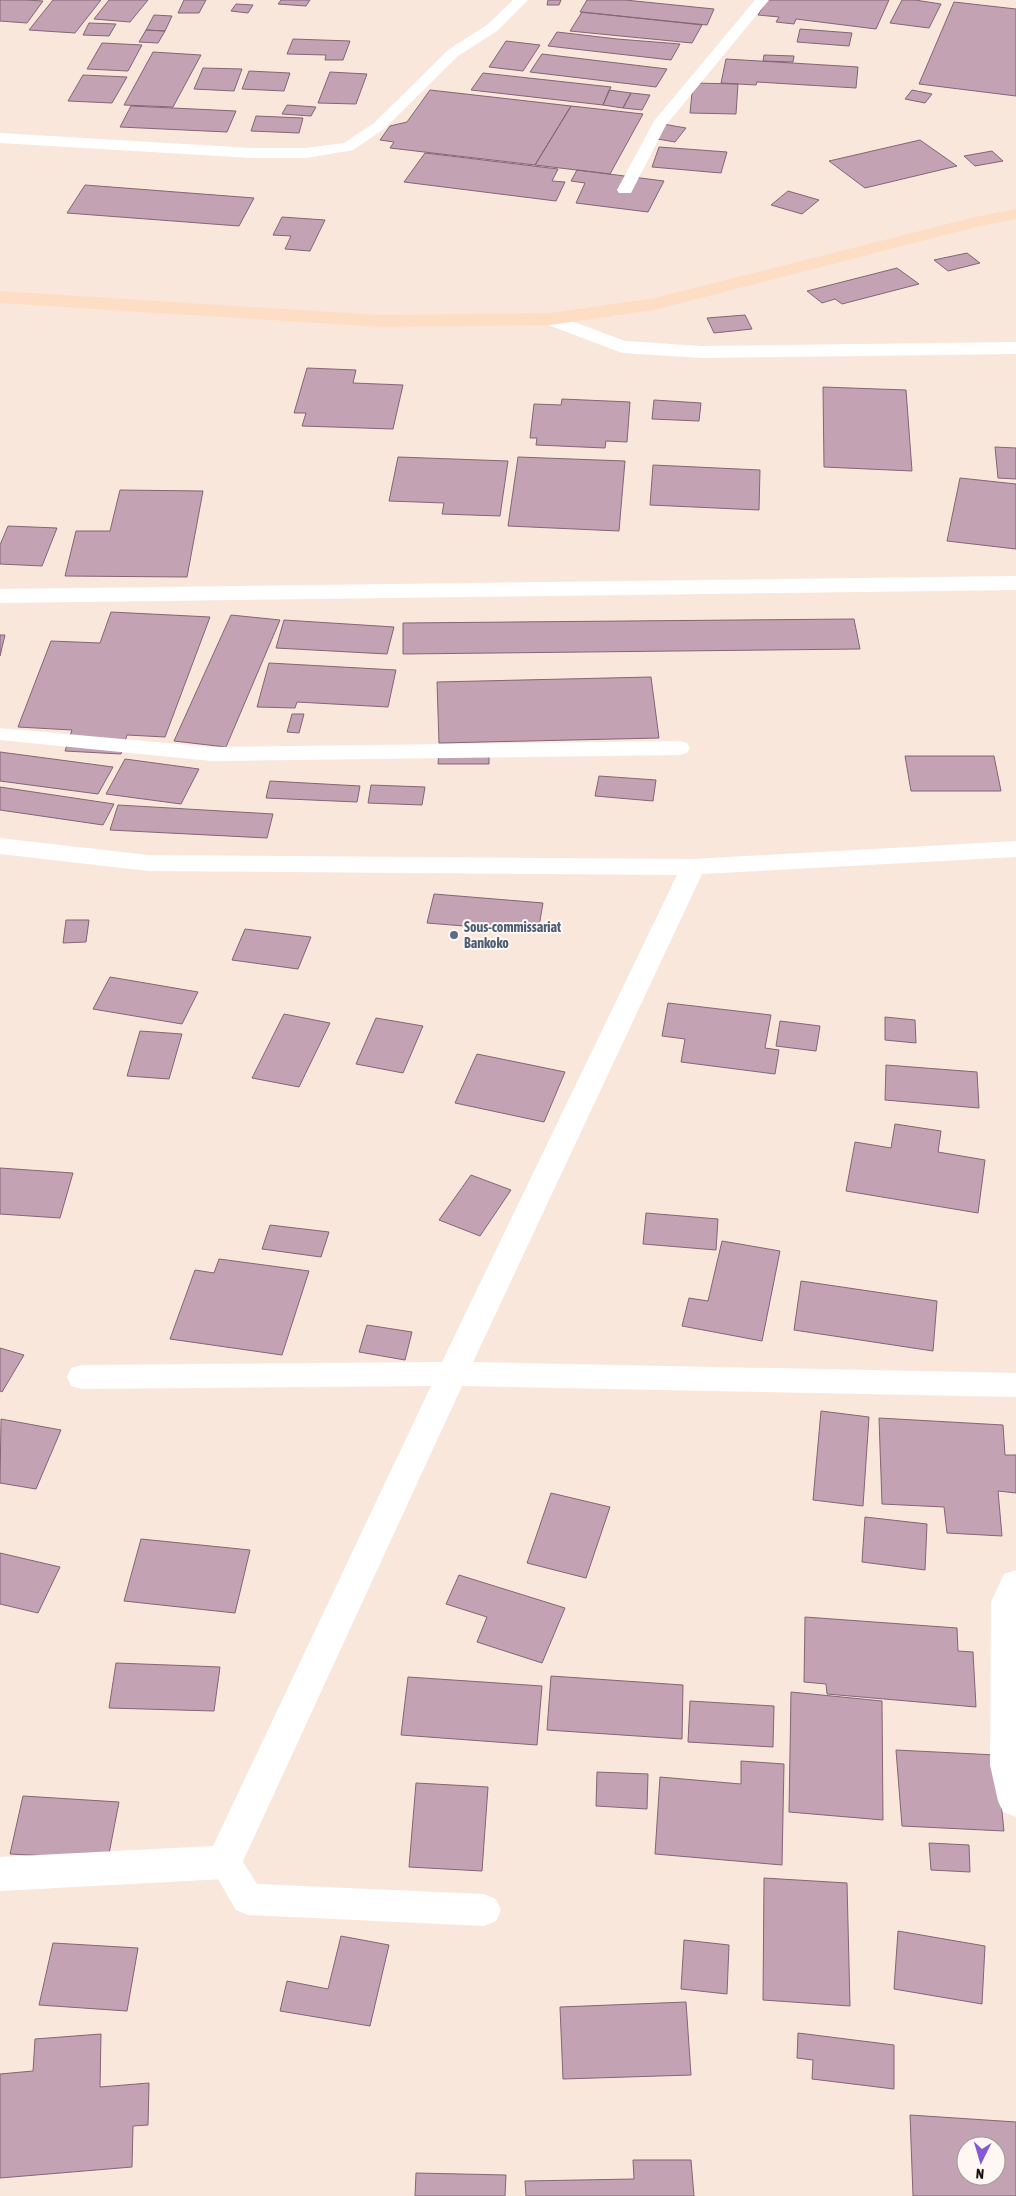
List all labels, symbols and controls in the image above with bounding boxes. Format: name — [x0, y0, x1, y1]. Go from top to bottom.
place label: Sous-commissariat Bankoko — [464, 919, 561, 951]
marker: Sous-commissariat Bankoko — [448, 929, 460, 941]
north arrow — [956, 2136, 1006, 2186]
text: N — [975, 2166, 985, 2182]

